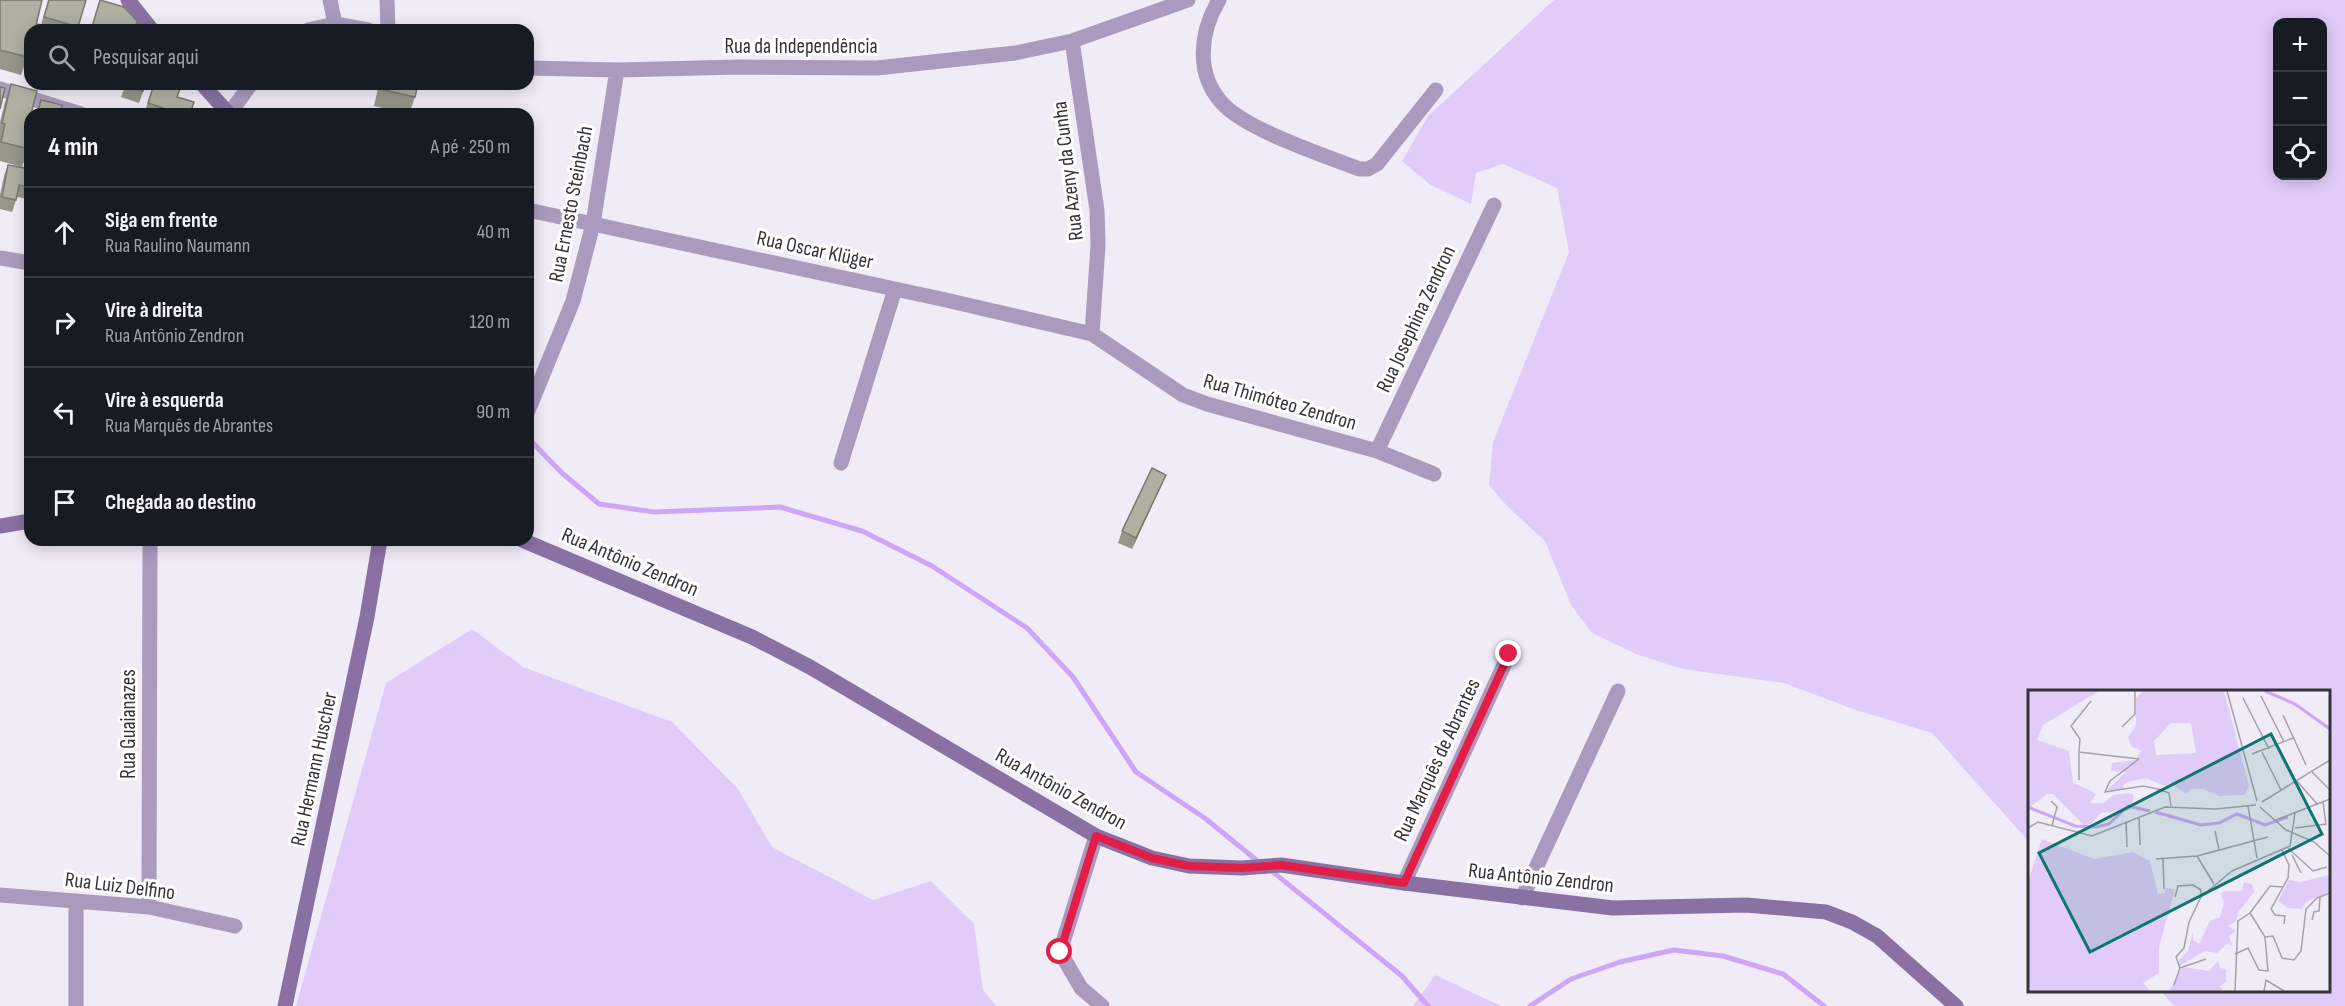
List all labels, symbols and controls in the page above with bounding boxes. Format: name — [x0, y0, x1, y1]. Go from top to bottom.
map controls — [2273, 18, 2327, 180]
button: + — [2273, 18, 2327, 72]
search box — [24, 24, 534, 90]
street label: Rua da Independência — [724, 34, 878, 59]
icon: search — [45, 41, 78, 74]
text: Pesquisar aqui — [93, 44, 198, 71]
button: − — [2273, 72, 2327, 126]
street label: Rua Azeny da Cunha — [1047, 100, 1089, 242]
street label: Rua Ernesto Steinbach — [544, 124, 598, 284]
button: locate — [2273, 126, 2327, 180]
text: 4 min — [48, 132, 98, 163]
text: A pé · 250 m — [430, 135, 510, 159]
text: Siga em frente — [105, 207, 218, 234]
icon: ahead — [48, 216, 81, 249]
text: 40 m — [477, 220, 510, 244]
street label: Rua Oscar Klüger — [754, 225, 876, 275]
text: Rua Raulino Naumann — [105, 234, 250, 258]
street label: Rua Josephina Zendron — [1371, 242, 1461, 396]
text: Vire à direita — [105, 297, 203, 324]
icon: right — [48, 306, 81, 339]
text: 120 m — [470, 310, 510, 334]
text: Rua Antônio Zendron — [105, 324, 244, 348]
street label: Rua Thimóteo Zendron — [1201, 368, 1359, 436]
text: Vire à esquerda — [105, 387, 224, 414]
icon: left — [48, 396, 81, 429]
text: 90 m — [476, 400, 510, 424]
text: Rua Marquês de Abrantes — [105, 414, 273, 438]
icon: arrive — [48, 486, 81, 519]
text: Chegada ao destino — [105, 489, 256, 516]
street label: Rua Antônio Zendron — [558, 522, 702, 602]
route end — [1495, 640, 1521, 666]
street label: Rua Guaianazes — [116, 669, 141, 779]
street label: Rua Marquês de Abrantes — [1388, 675, 1486, 845]
street label: Rua Hermann Huscher — [285, 690, 343, 848]
inset map — [2028, 690, 2330, 991]
street label: Rua Antônio Zendron — [991, 743, 1131, 835]
street label: Rua Antônio Zendron — [1467, 858, 1615, 898]
street label: Rua Luiz Delfino — [63, 867, 177, 905]
route start — [1046, 938, 1072, 964]

